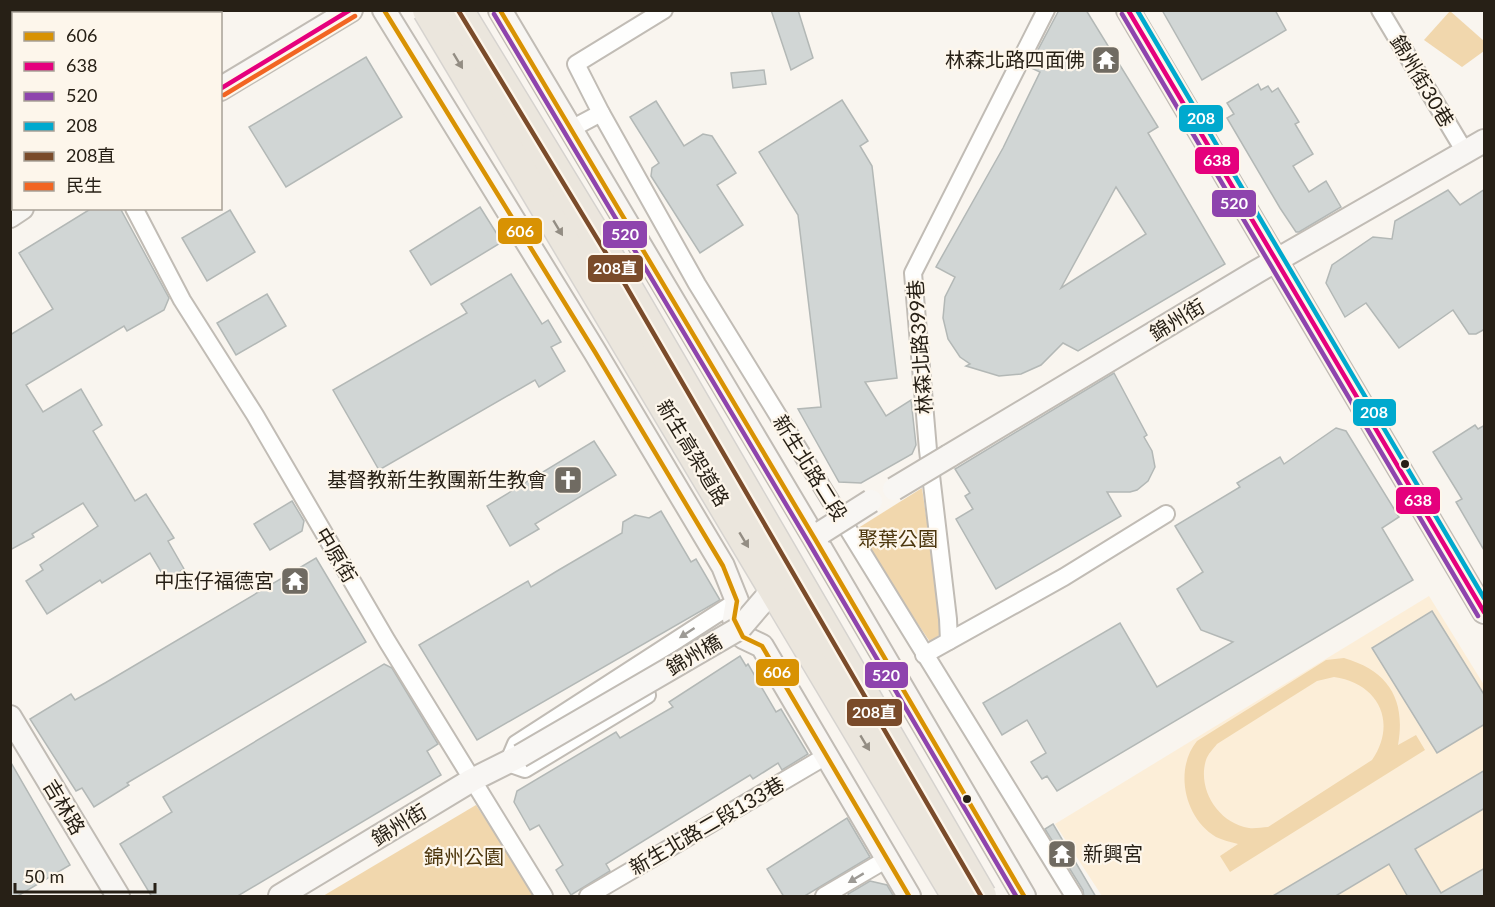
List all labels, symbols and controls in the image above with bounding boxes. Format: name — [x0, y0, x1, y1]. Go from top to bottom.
legend — [12, 12, 222, 210]
text: 606 — [66, 24, 97, 46]
street label: 錦州街30巷 — [1386, 30, 1460, 131]
temple icon: 林森北路四面佛 — [1090, 44, 1122, 76]
place label: 林森北路四面佛 — [945, 47, 1085, 71]
one-way arrow — [452, 53, 463, 69]
text: 638 — [66, 54, 97, 76]
text: 520 — [66, 84, 97, 106]
line badge: 208 — [1178, 104, 1224, 133]
text: 208 — [1187, 108, 1215, 127]
text: 208 — [66, 114, 97, 136]
text: 208直 — [66, 144, 115, 166]
line badge: 638 — [1194, 146, 1240, 175]
text: 638 — [1203, 150, 1231, 169]
text: 民生 — [66, 174, 102, 196]
line badge: 520 — [1211, 189, 1257, 218]
text: 520 — [1220, 193, 1248, 212]
line badge: 606 — [497, 217, 543, 245]
one-way arrow — [553, 220, 564, 236]
line badge: 520 — [602, 220, 648, 249]
text: 606 — [506, 221, 534, 240]
text: 520 — [611, 224, 639, 243]
line badge: 208直 — [587, 254, 644, 283]
text: 208直 — [593, 258, 637, 277]
street label: 林森北路399巷 — [902, 279, 936, 415]
street label: 錦州街 — [1145, 293, 1208, 345]
street label: 新生高架道路 — [653, 395, 735, 510]
line badge: 208 — [1352, 398, 1397, 427]
text: 208 — [1360, 402, 1388, 421]
street label: 新生北路二段 — [769, 410, 853, 525]
unlabelled marker — [1399, 458, 1411, 470]
church icon: 基督教新生教團新生教會 — [552, 464, 584, 496]
place label: 基督教新生教團新生教會 — [327, 467, 547, 491]
line badge: 638 — [1395, 486, 1441, 515]
text: 638 — [1404, 490, 1432, 509]
street label: 中原街 — [311, 523, 363, 586]
park label: 聚葉公園 — [858, 526, 938, 550]
one-way arrow — [739, 532, 750, 548]
temple icon: 中庒仔福德宮 — [279, 565, 311, 597]
place label: 中庒仔福德宮 — [154, 568, 274, 592]
one-way arrow — [680, 627, 696, 639]
street label: 錦州橋 — [662, 629, 725, 680]
line badge: 606 — [755, 658, 800, 687]
line badge: 520 — [864, 661, 909, 689]
text: 606 — [763, 662, 791, 681]
text: 520 — [872, 665, 900, 684]
line badge: 208直 — [846, 698, 903, 727]
text: 208直 — [852, 702, 896, 721]
one-way arrow — [860, 735, 871, 751]
street label: 新生北路二段133巷 — [625, 771, 788, 879]
street label: 吉林路 — [39, 775, 91, 838]
unlabelled marker — [961, 793, 973, 805]
street label: 錦州街 — [367, 798, 430, 850]
temple icon: 新興宮 — [1046, 838, 1078, 870]
place label: 新興宮 — [1083, 841, 1143, 865]
park label: 錦州公園 — [424, 844, 504, 868]
scale bar — [15, 856, 154, 894]
text: 50 m — [24, 865, 64, 887]
one-way arrow — [847, 873, 864, 883]

